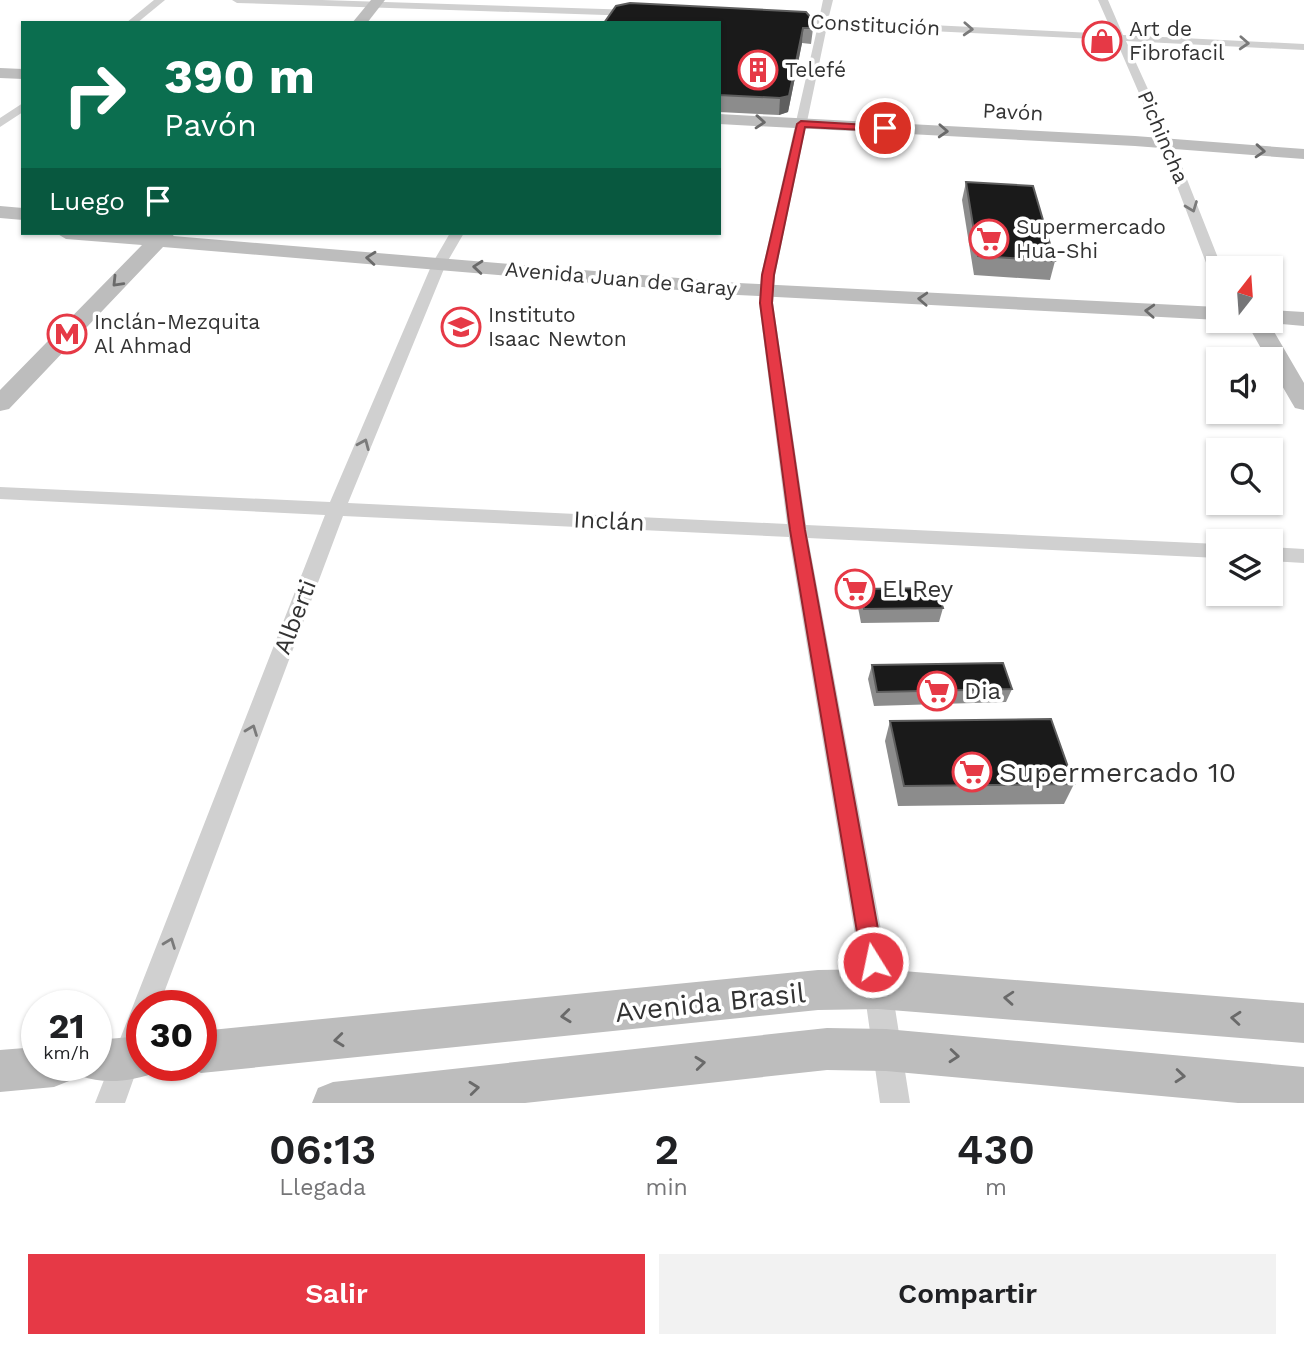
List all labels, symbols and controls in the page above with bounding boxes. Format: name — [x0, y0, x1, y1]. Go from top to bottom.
street label: Constitución — [809, 9, 941, 40]
place label: Art de Fibrofacil — [1129, 16, 1225, 65]
shop icon: Art de Fibrofacil — [1081, 20, 1123, 62]
one-way arrow — [962, 21, 973, 36]
one-way arrow — [1238, 35, 1249, 50]
text: 390 m — [164, 47, 315, 105]
icon: right — [49, 49, 140, 140]
building icon: Telefé — [737, 49, 779, 91]
place label: Telefé — [785, 57, 846, 82]
street label: Pichincha — [1133, 87, 1194, 187]
street label: Pavón — [982, 97, 1044, 126]
pin — [855, 98, 915, 158]
text: Pavón — [164, 106, 257, 144]
icon: arrive — [866, 109, 904, 147]
one-way arrow — [755, 114, 766, 129]
one-way arrow — [938, 124, 949, 139]
one-way arrow — [1255, 143, 1266, 158]
icon: arrive — [139, 182, 177, 220]
text: Luego — [49, 186, 125, 216]
one-way arrow — [1183, 201, 1197, 213]
place label: Supermercado Hua-Shi — [1016, 214, 1166, 263]
supermarket icon: Supermercado Hua-Shi — [968, 218, 1010, 260]
one-way arrow — [366, 251, 377, 266]
street label: Avenida Juan de Garay — [504, 256, 738, 301]
north arrow — [1206, 256, 1283, 332]
map controls — [1206, 256, 1283, 606]
one-way arrow — [473, 260, 484, 275]
one-way arrow — [113, 274, 126, 287]
one-way arrow — [917, 292, 928, 307]
place label: Instituto Isaac Newton — [488, 302, 627, 351]
one-way arrow — [1144, 303, 1155, 318]
school or university icon: Instituto Isaac Newton — [440, 306, 482, 348]
place label: Inclán-Mezquita Al Ahmad — [94, 309, 260, 358]
metro station icon: Inclán-Mezquita Al Ahmad — [46, 313, 88, 355]
button: sound — [1206, 347, 1283, 424]
button: search — [1206, 438, 1283, 515]
one-way arrow — [356, 439, 370, 451]
street label: Inclán — [573, 505, 645, 537]
button: layers — [1206, 529, 1283, 606]
supermarket icon: El Rey — [834, 568, 876, 610]
place label: El Rey — [882, 575, 954, 603]
street label: Alberti — [268, 576, 322, 658]
supermarket icon: Dia — [916, 670, 958, 712]
place label: Dia — [964, 677, 1001, 705]
one-way arrow — [243, 725, 257, 737]
supermarket icon: Supermercado 10 — [951, 751, 993, 793]
place label: Supermercado 10 — [999, 756, 1236, 789]
position arrow — [836, 925, 910, 999]
one-way arrow — [162, 937, 176, 949]
street label: Avenida Brasil — [613, 976, 807, 1029]
speed limit sign: 30 — [126, 990, 217, 1081]
one-way arrow — [1004, 991, 1015, 1006]
text: 21 — [49, 1005, 84, 1047]
one-way arrow — [560, 1009, 572, 1024]
one-way arrow — [1230, 1011, 1241, 1026]
one-way arrow — [334, 1032, 345, 1047]
text: km/h — [43, 1042, 90, 1063]
one-way arrow — [949, 1048, 960, 1063]
one-way arrow — [695, 1056, 706, 1071]
one-way arrow — [1175, 1069, 1186, 1084]
one-way arrow — [468, 1080, 480, 1095]
text: 06:13 — [269, 1125, 376, 1174]
text: 2 — [654, 1125, 679, 1174]
text: 430 — [957, 1125, 1035, 1174]
text: Llegada — [279, 1174, 366, 1201]
text: min — [645, 1174, 688, 1201]
text: m — [985, 1174, 1007, 1201]
button: Salir — [28, 1254, 645, 1334]
button: Compartir — [659, 1254, 1276, 1334]

